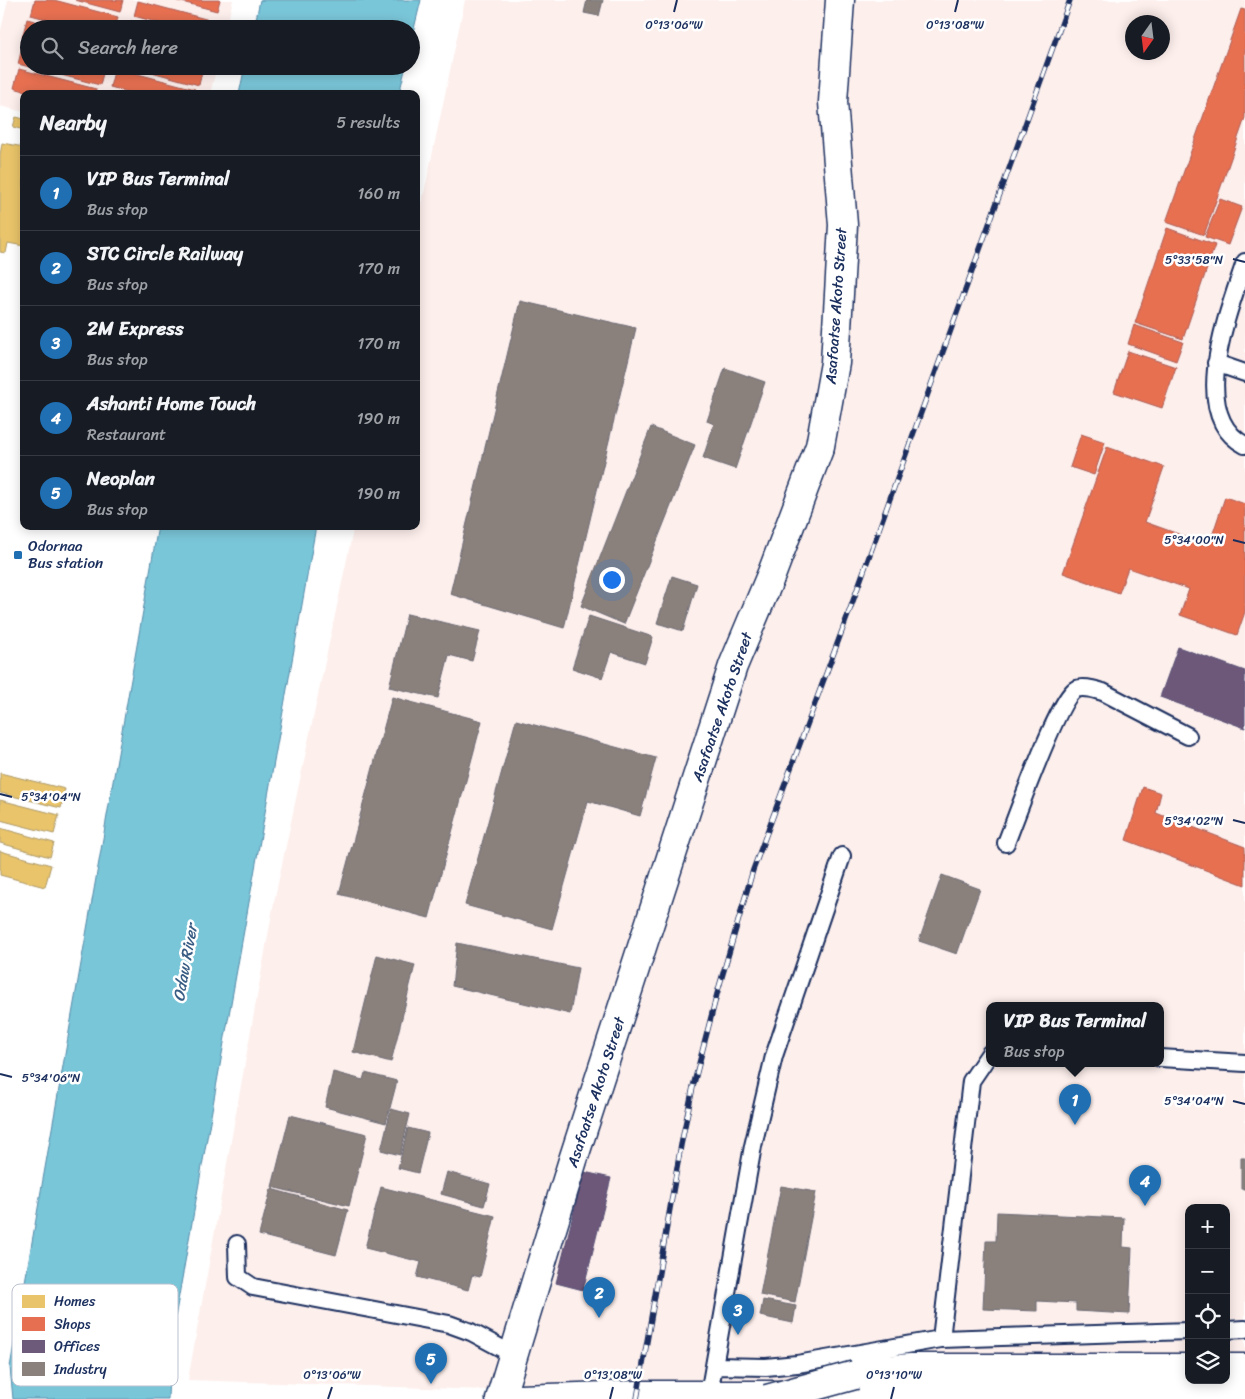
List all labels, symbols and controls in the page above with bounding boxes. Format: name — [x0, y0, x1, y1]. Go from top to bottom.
text: 0°13'06"W — [645, 14, 704, 36]
text: 0°13'08"W — [926, 14, 985, 36]
north arrow — [1125, 15, 1170, 60]
search box — [20, 20, 420, 75]
text: Search here — [78, 31, 178, 64]
icon: search — [38, 34, 66, 62]
text: Nearby — [40, 104, 106, 142]
text: 5 results — [336, 108, 400, 137]
text: VIP Bus Terminal — [87, 162, 229, 195]
text: 1 — [53, 179, 59, 208]
text: 160 m — [357, 179, 400, 208]
text: Bus stop — [87, 195, 148, 224]
street label: Asafoatse Akoto Street — [817, 226, 855, 386]
text: STC Circle Railway — [87, 237, 243, 270]
text: 5°33'58"N — [1165, 249, 1224, 271]
text: 2 — [51, 254, 61, 283]
text: 170 m — [357, 254, 400, 283]
text: Bus stop — [87, 270, 148, 299]
text: 2M Express — [87, 312, 184, 345]
text: 3 — [52, 329, 60, 358]
text: 170 m — [357, 329, 400, 358]
text: Bus stop — [87, 345, 148, 374]
text: Ashanti Home Touch — [87, 387, 256, 420]
text: 4 — [51, 404, 61, 433]
text: 190 m — [357, 404, 400, 433]
text: Restaurant — [87, 420, 166, 449]
text: Neoplan — [87, 462, 155, 495]
text: 5 — [51, 479, 61, 508]
text: 190 m — [357, 479, 400, 508]
text: Bus stop — [87, 495, 148, 524]
text: 5°34'00"N — [1164, 529, 1224, 551]
place label: Odornaa Bus station — [28, 533, 103, 576]
marker: Odornaa Bus station — [12, 549, 24, 561]
your location — [599, 567, 625, 593]
street label: Asafoatse Akoto Street — [684, 628, 760, 786]
text: 5°34'04"N — [21, 786, 81, 808]
text: 5°34'02"N — [1165, 810, 1224, 832]
water label: Odaw River — [164, 919, 207, 1004]
popup — [986, 1002, 1164, 1067]
text: VIP Bus Terminal — [1004, 1004, 1146, 1037]
street label: Asafoatse Akoto Street — [559, 1012, 633, 1172]
text: Bus stop — [1004, 1037, 1064, 1066]
text: 5°34'06"N — [22, 1067, 81, 1089]
pin: 1 — [1059, 1084, 1091, 1125]
text: 5°34'04"N — [1164, 1090, 1224, 1112]
pin: 4 — [1129, 1165, 1161, 1206]
map controls — [1185, 1204, 1230, 1384]
button: + — [1185, 1204, 1230, 1249]
button: − — [1185, 1249, 1230, 1294]
pin: 2 — [583, 1277, 615, 1318]
legend — [12, 1284, 178, 1386]
text: Homes — [54, 1289, 96, 1314]
pin: 3 — [722, 1294, 754, 1335]
button: locate — [1185, 1294, 1230, 1339]
text: Shops — [54, 1312, 91, 1337]
text: Offices — [54, 1334, 101, 1359]
button: layers — [1185, 1339, 1230, 1384]
pin: 5 — [415, 1343, 447, 1384]
text: Industry — [53, 1357, 108, 1382]
text: 0°13'06"W — [303, 1364, 362, 1386]
text: 0°13'08"W — [584, 1364, 643, 1386]
text: 0°13'10"W — [866, 1364, 923, 1386]

